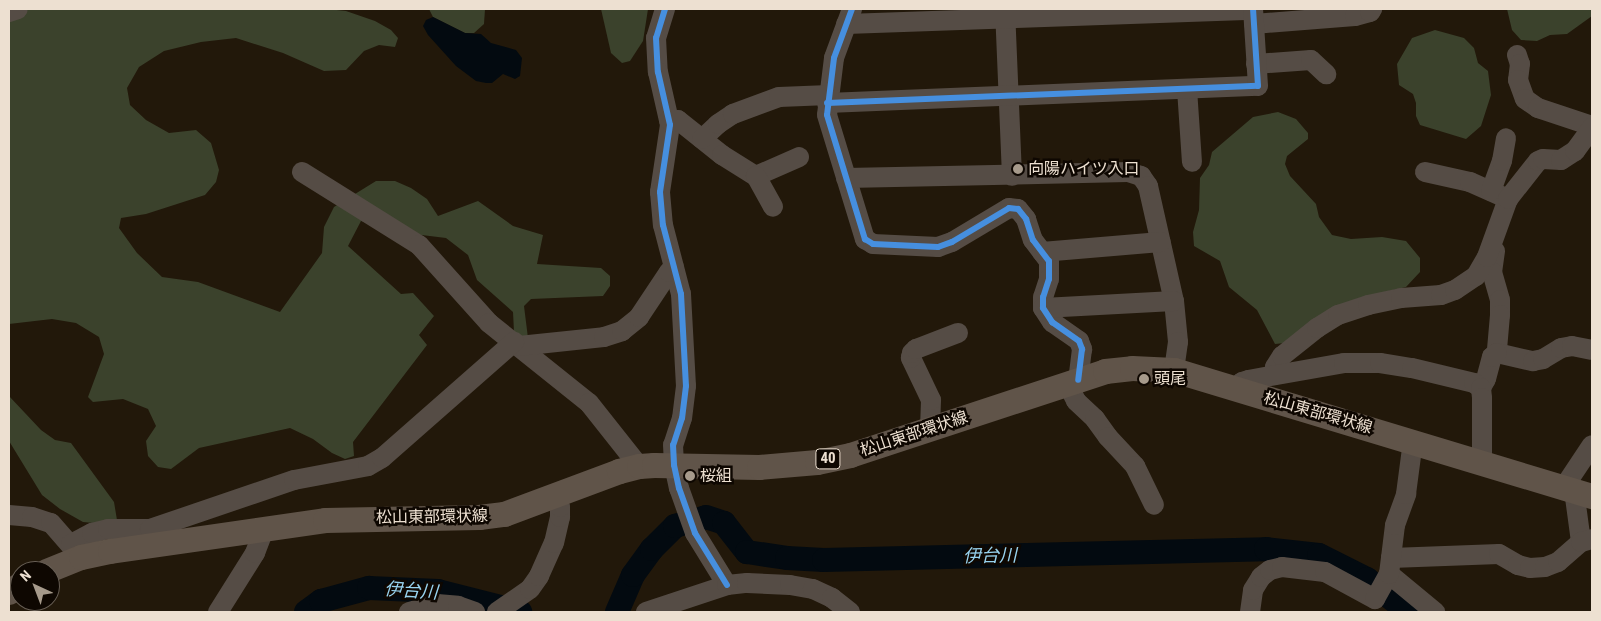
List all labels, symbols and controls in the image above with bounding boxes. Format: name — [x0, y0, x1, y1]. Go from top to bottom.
place label: 向陽ハイツ入口 — [1028, 159, 1140, 179]
marker: 向陽ハイツ入口 — [1012, 163, 1024, 175]
place label: 頭尾 — [1154, 369, 1186, 389]
marker: 頭尾 — [1138, 373, 1150, 385]
street label: 松山東部環状線 — [1262, 388, 1374, 438]
street label: 松山東部環状線 — [858, 408, 970, 460]
road number: 40 — [814, 446, 842, 472]
place label: 桜組 — [700, 466, 732, 486]
marker: 桜組 — [684, 470, 696, 482]
street label: 松山東部環状線 — [376, 506, 488, 528]
water label: 伊台川 — [963, 545, 1017, 567]
north arrow — [10, 561, 60, 611]
text: N — [17, 567, 34, 585]
water label: 伊台川 — [383, 578, 439, 604]

